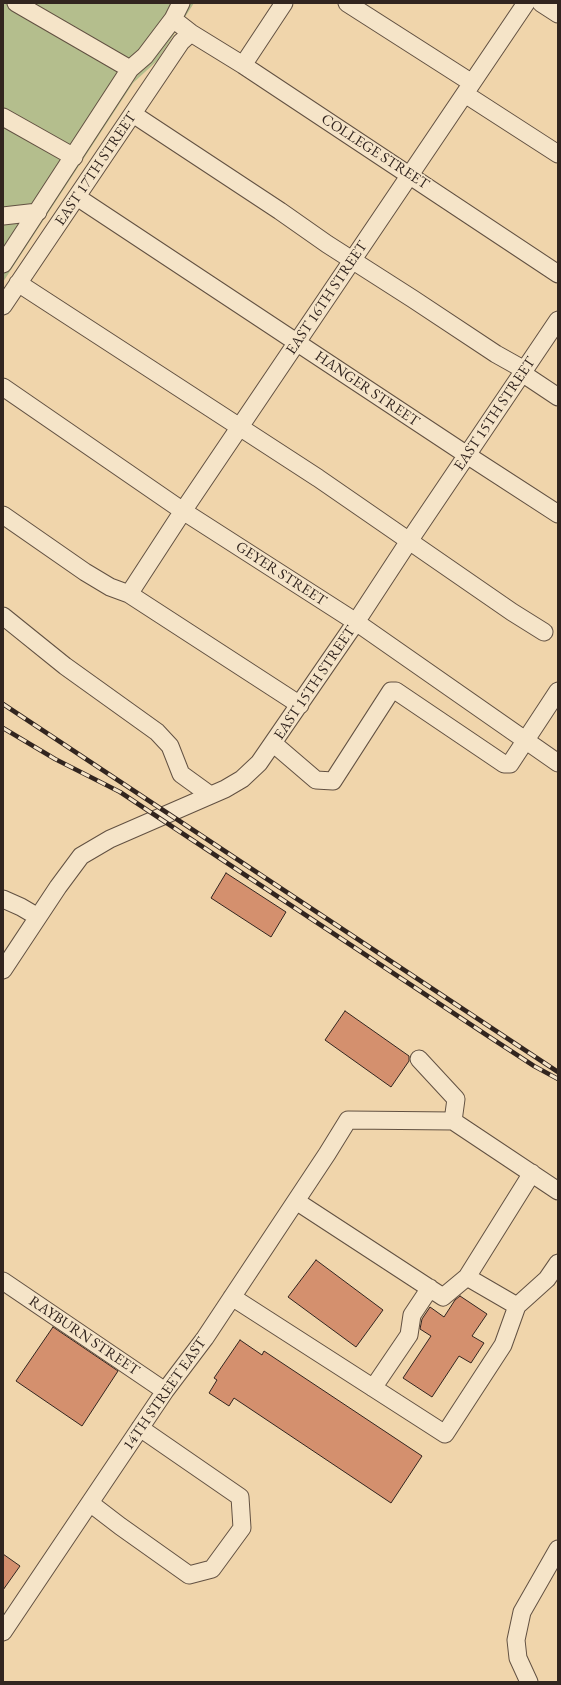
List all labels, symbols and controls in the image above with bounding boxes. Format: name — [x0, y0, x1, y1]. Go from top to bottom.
street label: EAST 17TH STREET — [51, 109, 141, 229]
street label: COLLEGE STREET — [318, 110, 432, 194]
street label: EAST 16TH STREET — [282, 238, 372, 358]
street label: HANGER STREET — [311, 347, 423, 431]
street label: EAST 15TH STREET — [450, 354, 540, 474]
street label: GEYER STREET — [232, 538, 330, 610]
street label: EAST 15TH STREET — [270, 623, 360, 743]
street label: RAYBURN STREET — [25, 1292, 143, 1380]
street label: 14TH STREET EAST — [119, 1334, 211, 1454]

